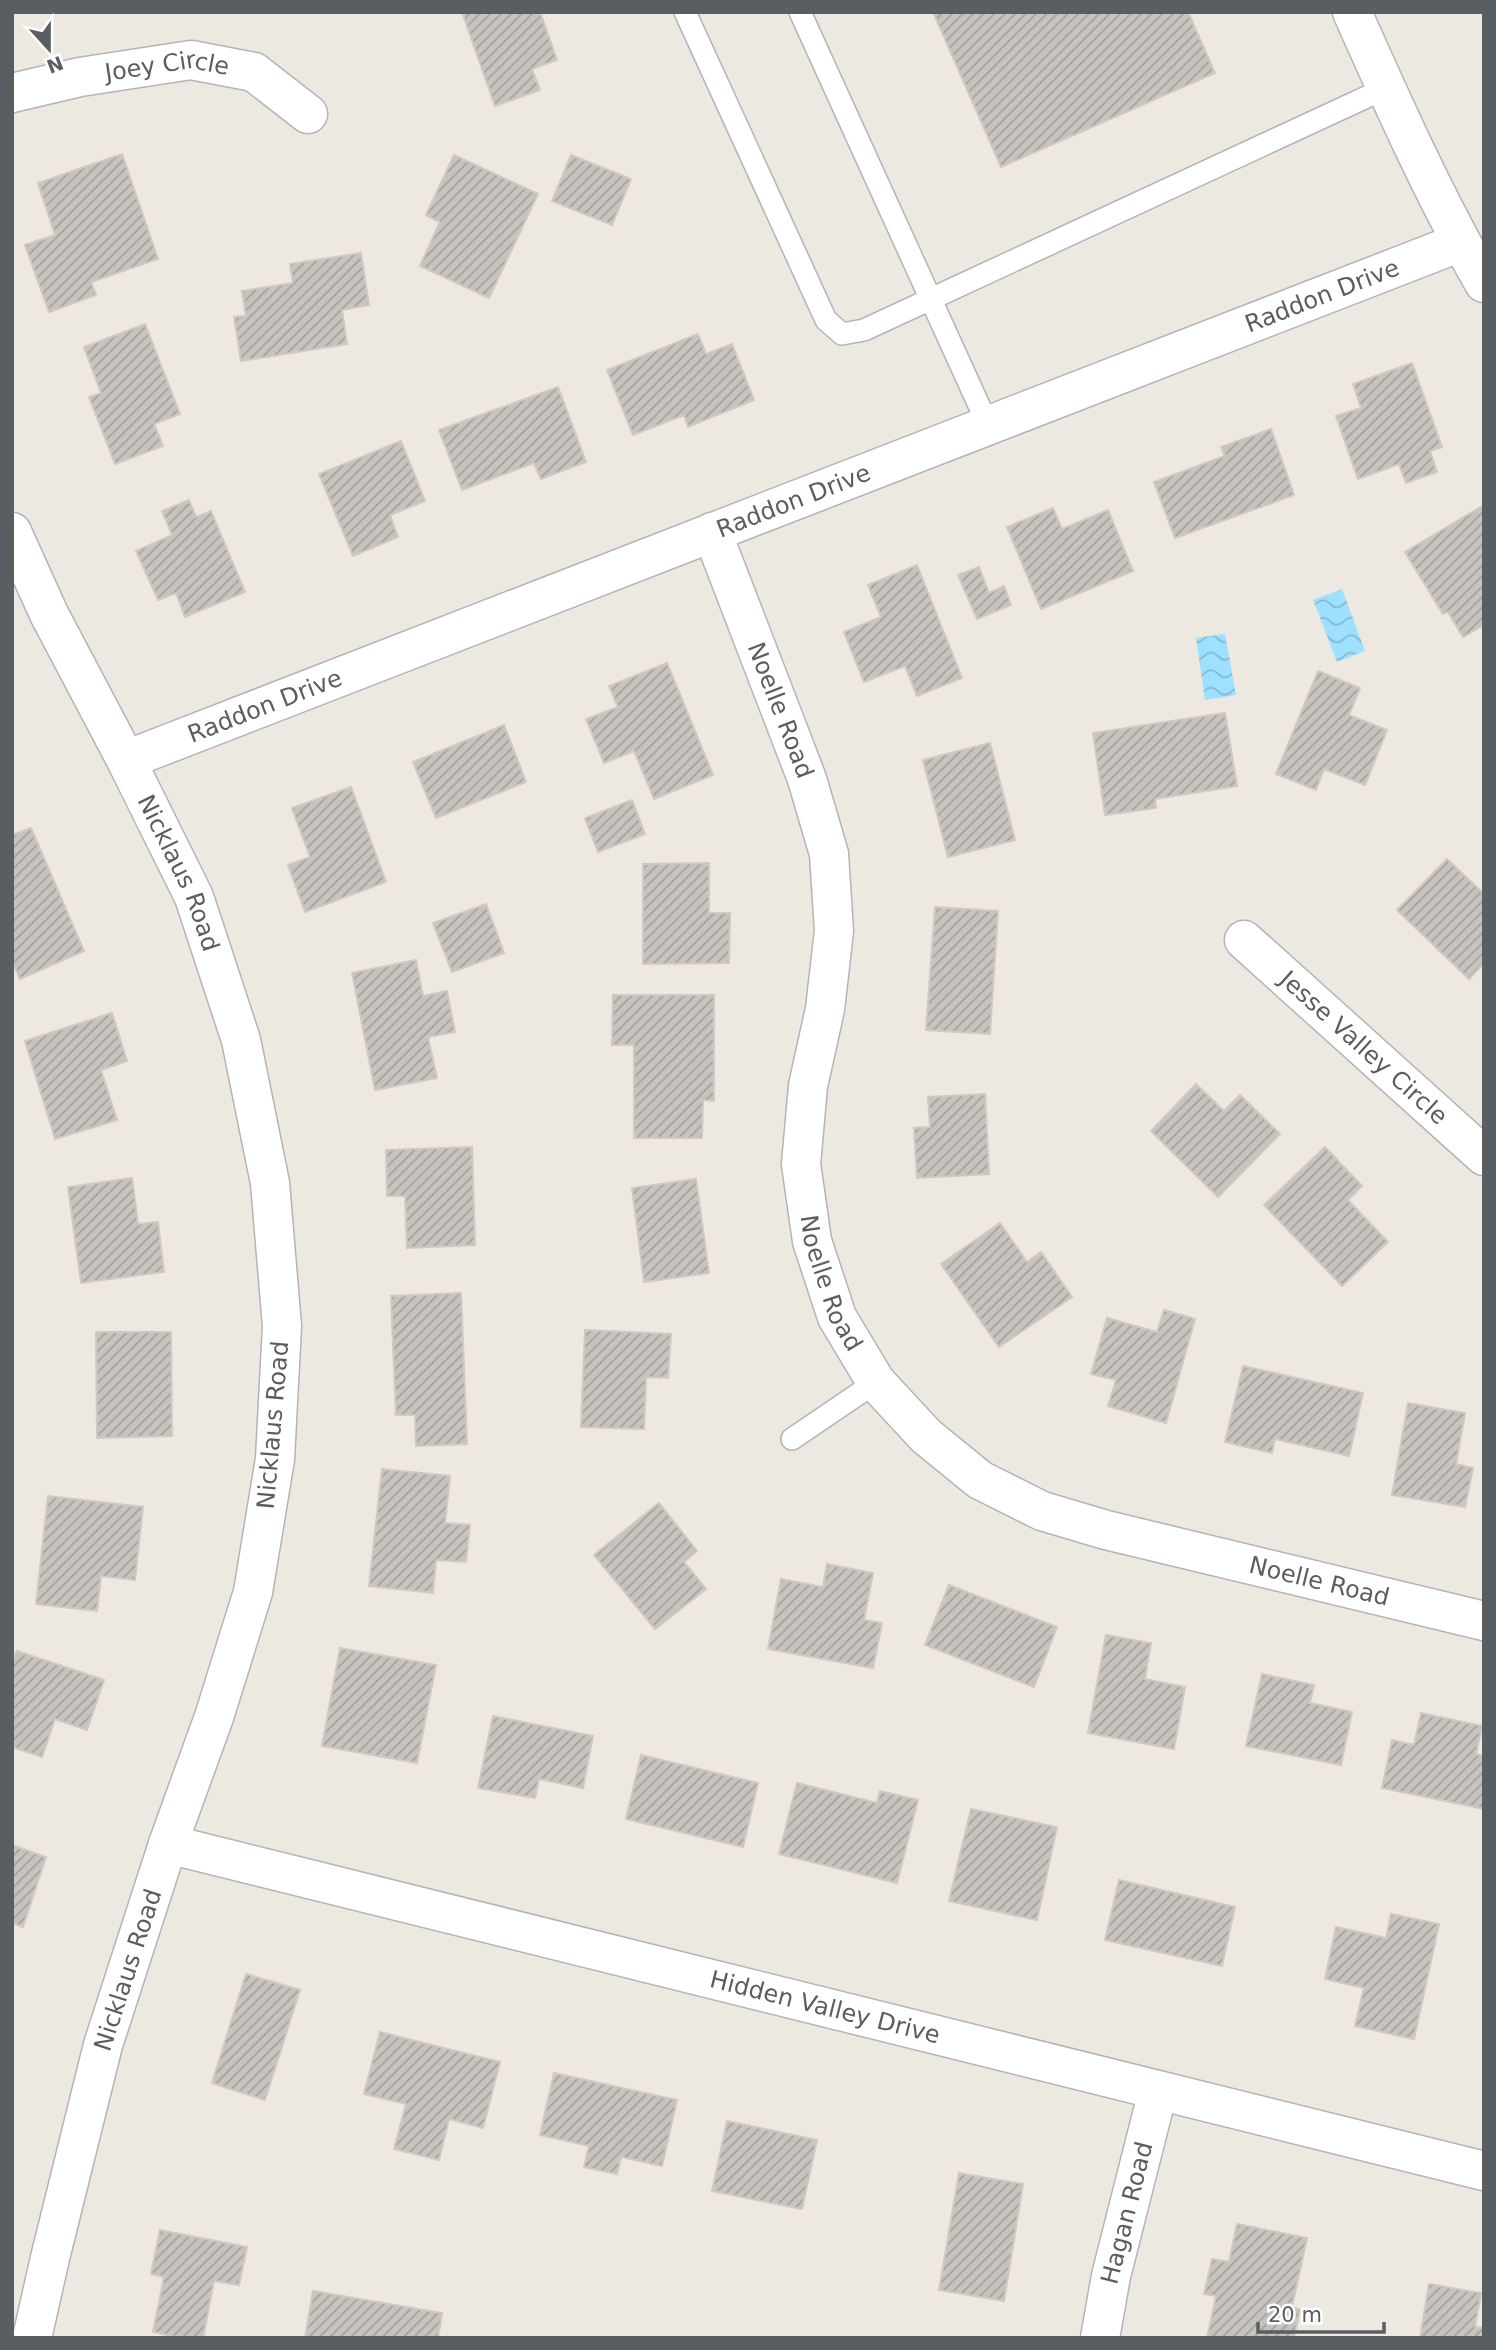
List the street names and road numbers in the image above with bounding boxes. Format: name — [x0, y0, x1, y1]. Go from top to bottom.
street label: Joey Circle — [101, 45, 232, 87]
street label: Raddon Drive — [1241, 253, 1403, 338]
street label: Raddon Drive — [713, 458, 875, 544]
street label: Noelle Road — [742, 638, 819, 782]
street label: Raddon Drive — [184, 664, 346, 749]
street label: Nicklaus Road — [132, 790, 225, 955]
street label: Jesse Valley Circle — [1273, 964, 1453, 1130]
street label: Noelle Road — [794, 1213, 868, 1356]
street label: Nicklaus Road — [252, 1340, 294, 1510]
street label: Noelle Road — [1246, 1551, 1392, 1612]
street label: Nicklaus Road — [89, 1885, 167, 2055]
street label: Hidden Valley Drive — [707, 1965, 943, 2049]
street label: Hagan Road — [1095, 2139, 1159, 2287]

